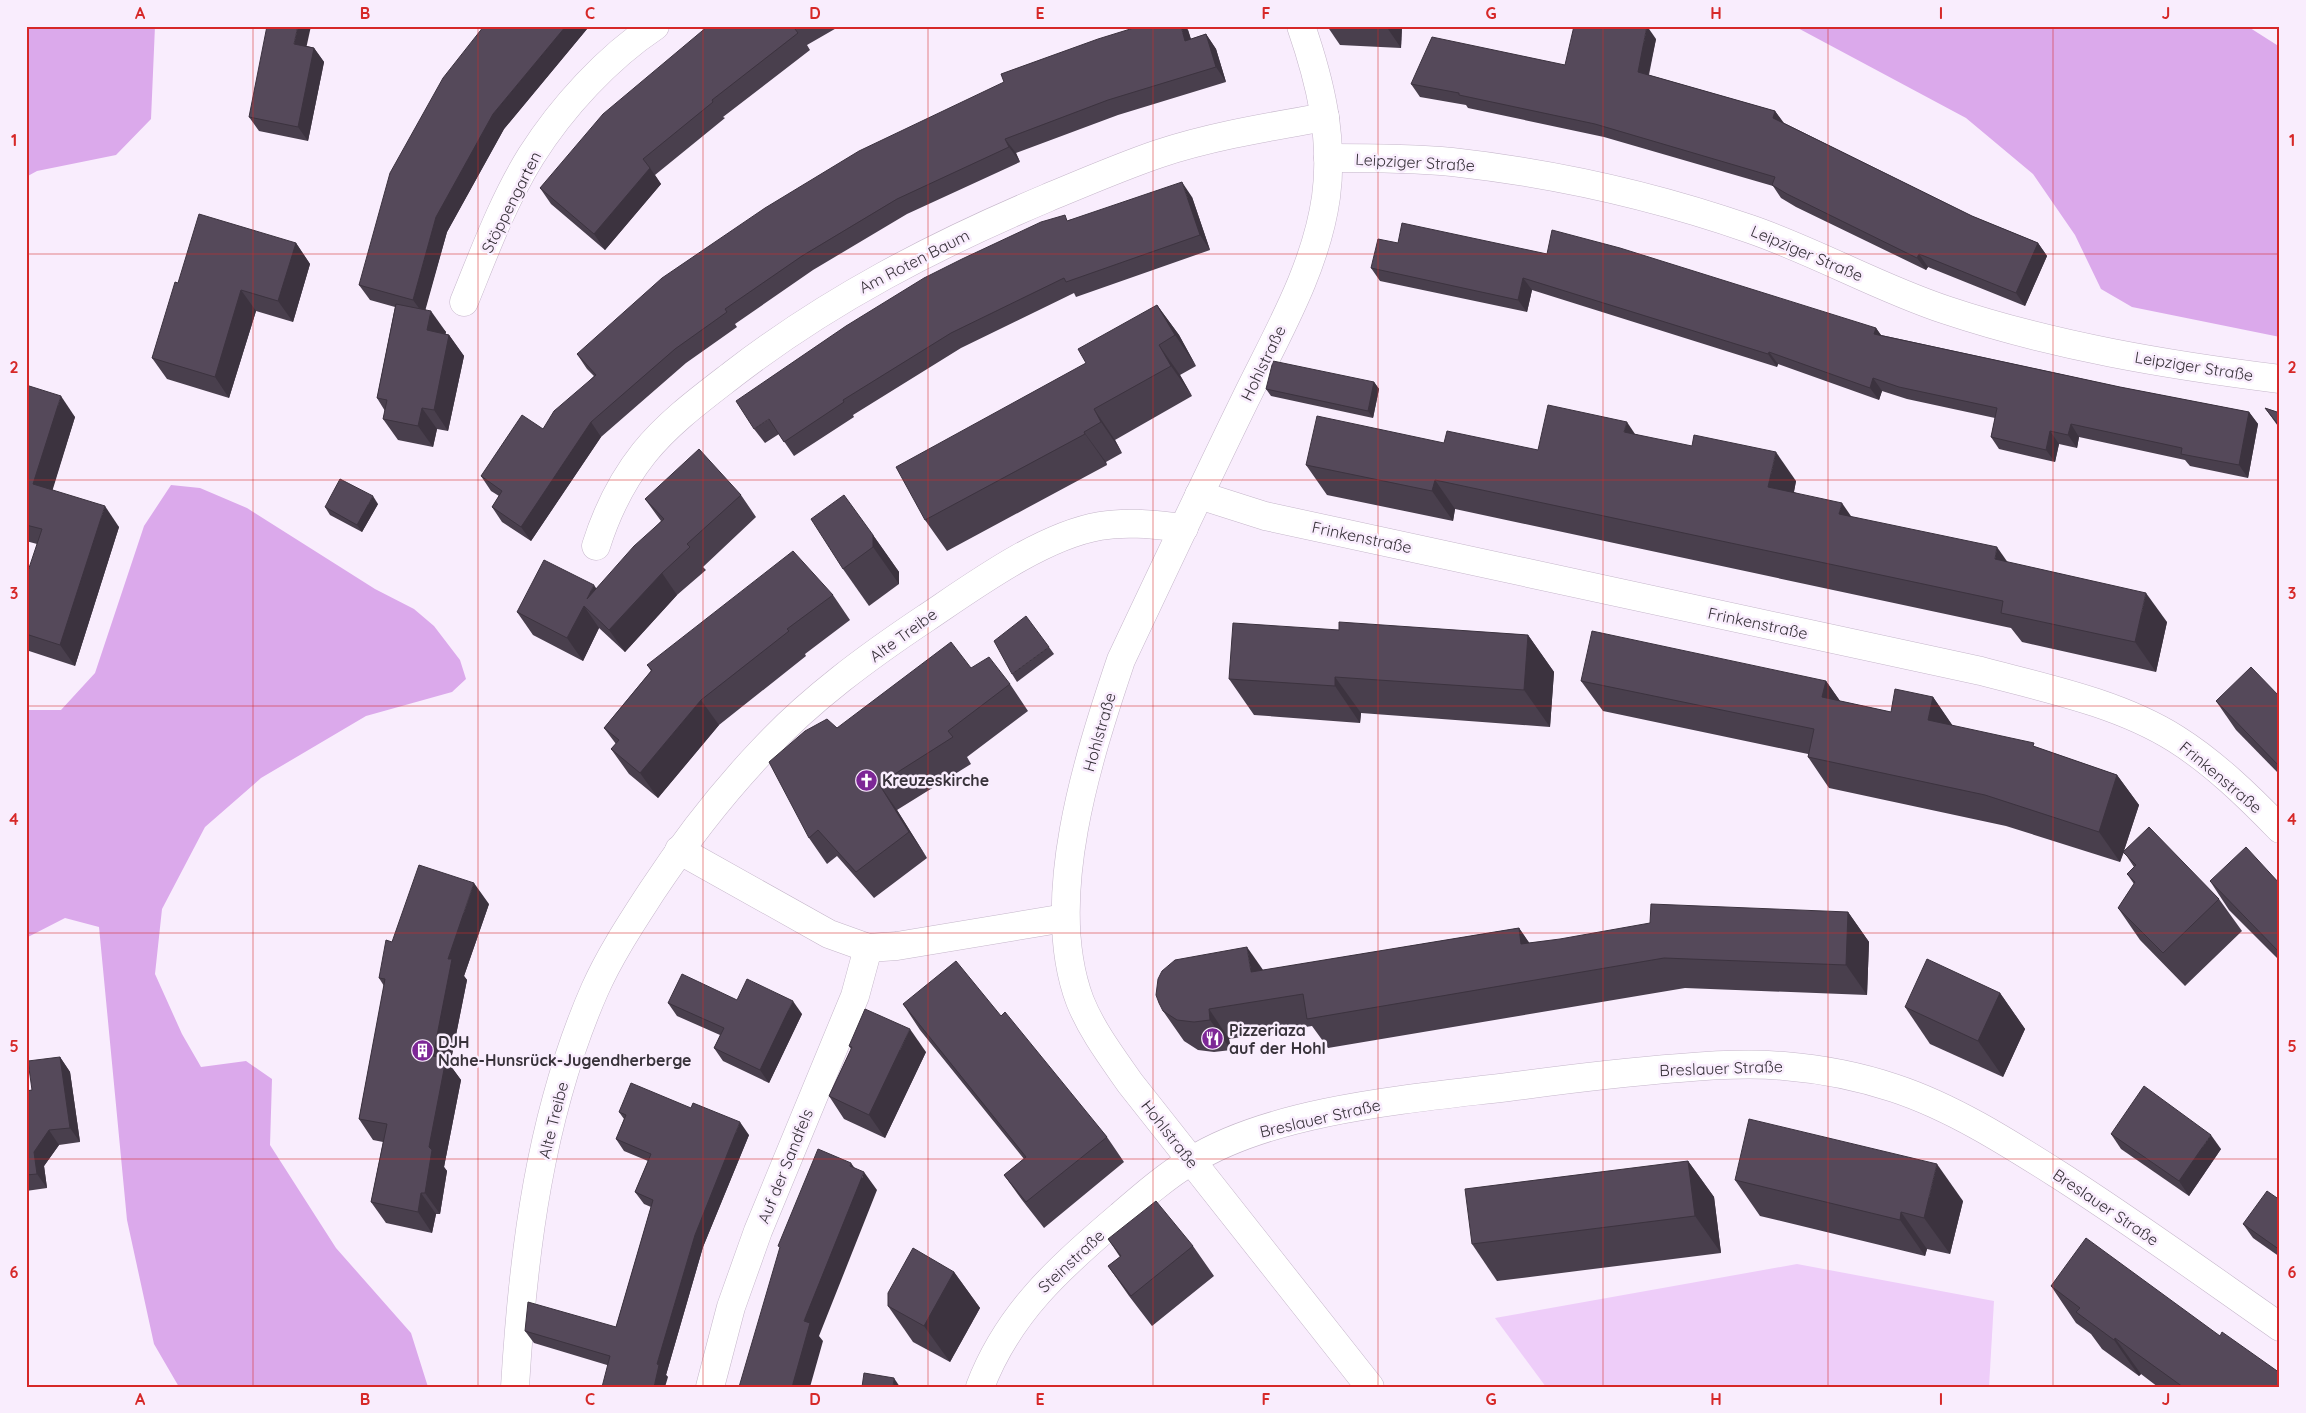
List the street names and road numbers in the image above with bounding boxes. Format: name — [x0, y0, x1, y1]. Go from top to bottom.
street label: Stöppengarten — [477, 148, 545, 256]
street label: Leipziger Straße — [1355, 149, 1475, 175]
street label: Leipziger Straße — [1748, 220, 1866, 286]
street label: Am Roten Baum — [855, 225, 973, 297]
street label: Hohlstraße — [1236, 322, 1290, 404]
street label: Leipziger Straße — [2133, 347, 2255, 385]
street label: Frinkenstraße — [1310, 517, 1414, 557]
street label: Frinkenstraße — [1706, 603, 1810, 643]
street label: Alte Treibe — [865, 604, 941, 666]
street label: Hohlstraße — [1078, 690, 1120, 774]
street label: Frinkenstraße — [2176, 737, 2266, 817]
street label: Breslauer Straße — [1659, 1056, 1783, 1080]
street label: Alte Treibe — [534, 1080, 572, 1160]
street label: Breslauer Straße — [1258, 1094, 1382, 1142]
street label: Hohlstraße — [1137, 1096, 1203, 1172]
street label: Auf der Sandfels — [753, 1106, 817, 1226]
street label: Breslauer Straße — [2049, 1164, 2163, 1250]
street label: Steinstraße — [1034, 1225, 1108, 1297]

